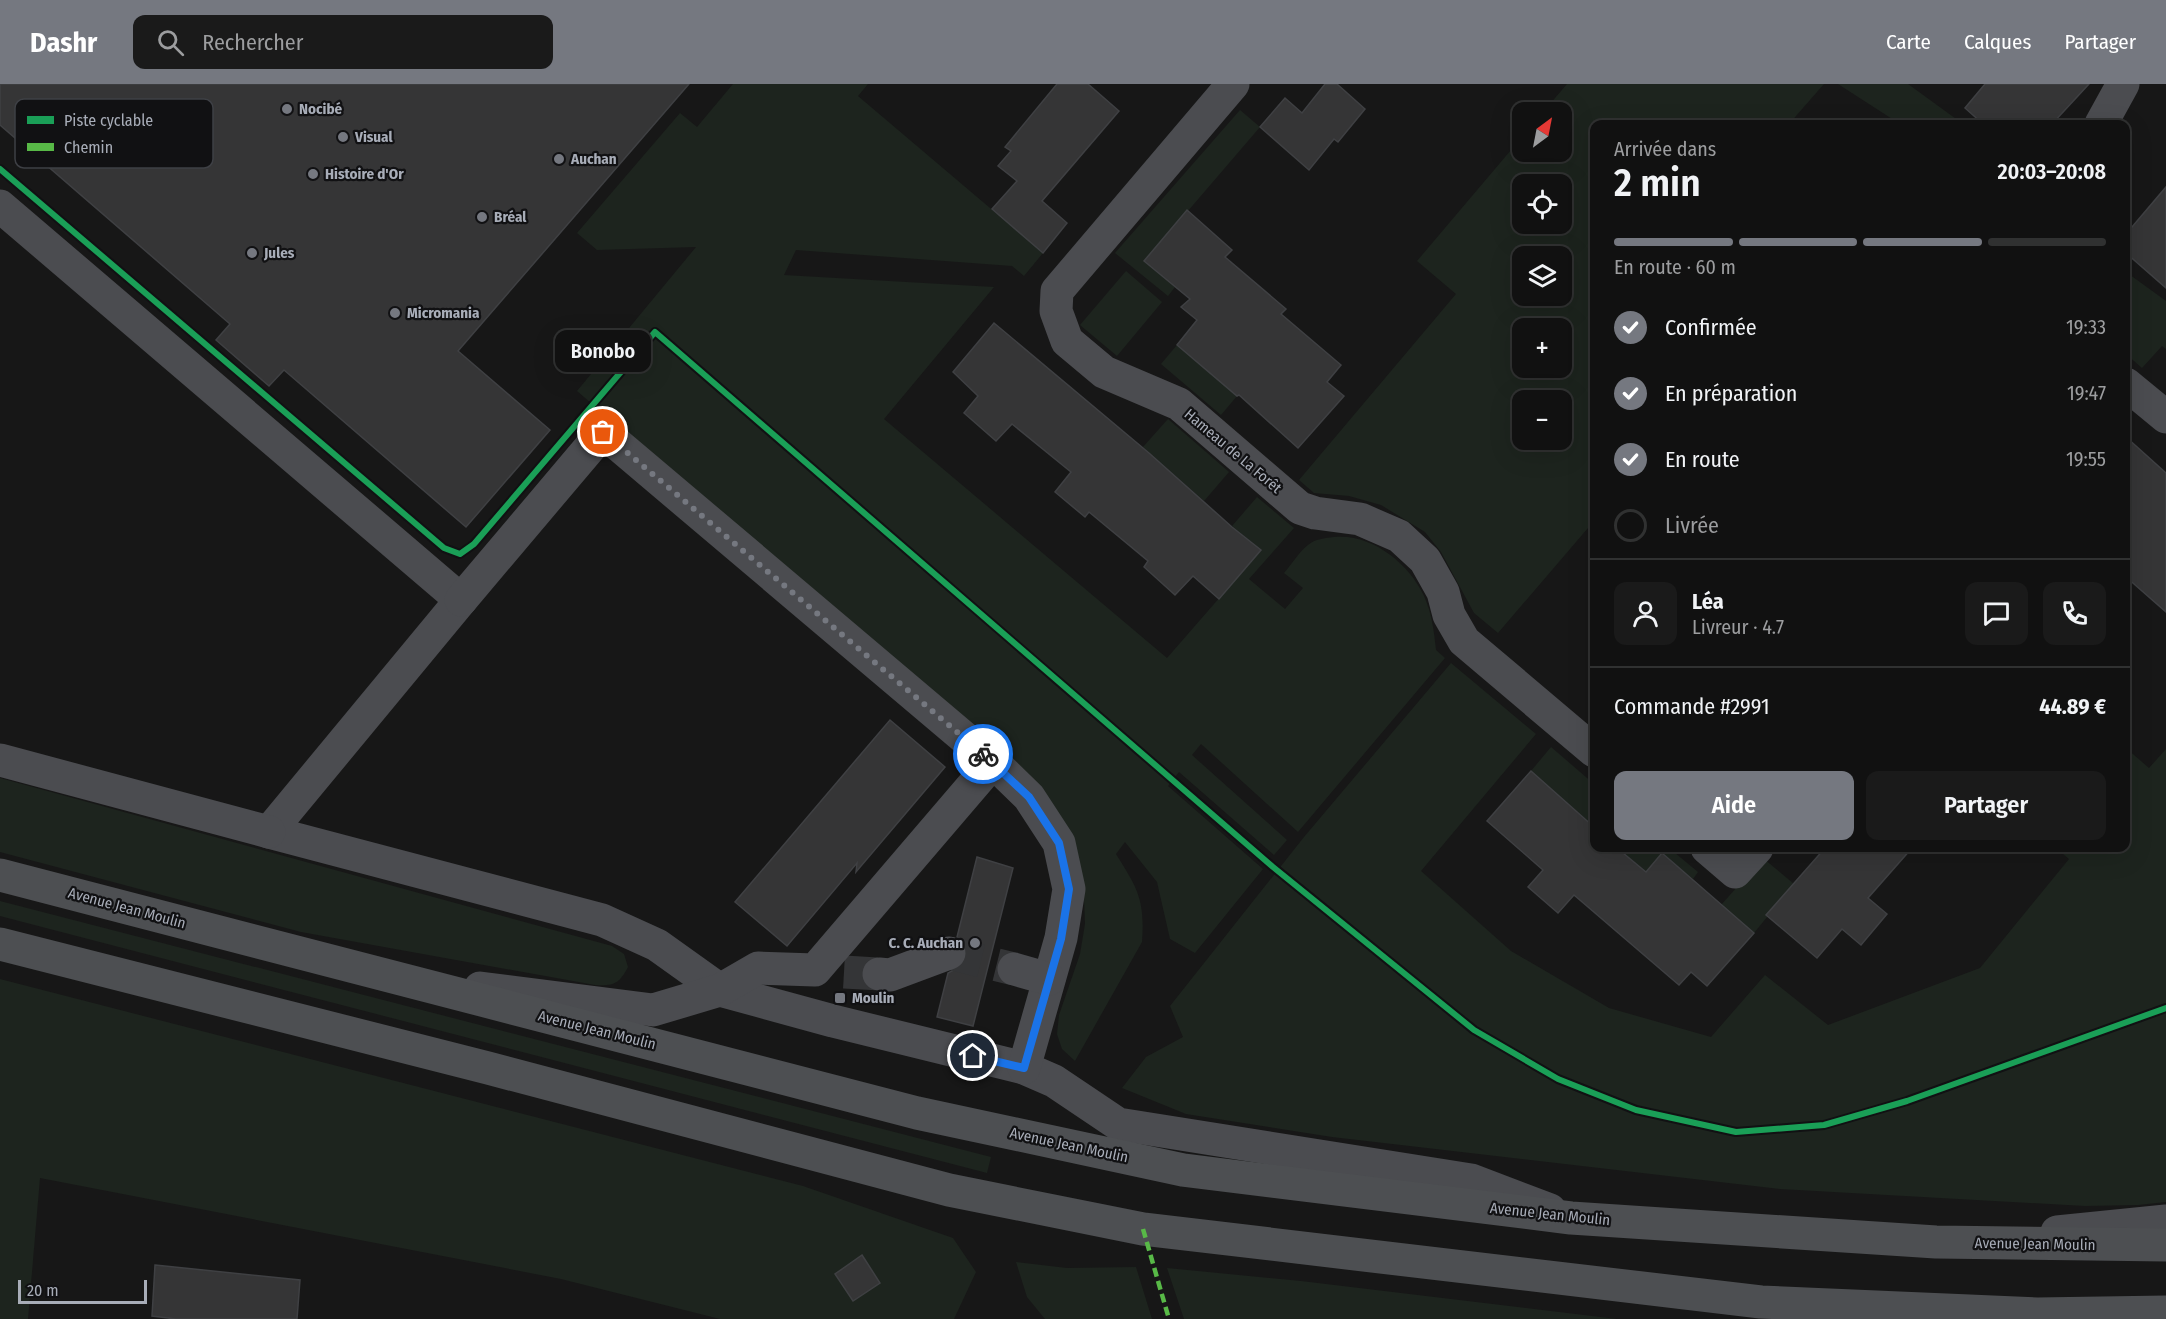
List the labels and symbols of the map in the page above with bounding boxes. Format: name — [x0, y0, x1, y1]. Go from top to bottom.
legend — [15, 99, 213, 168]
place label: Nocibé — [299, 100, 343, 118]
marker: Nocibé — [280, 102, 294, 116]
north arrow — [1512, 102, 1572, 162]
text: Piste cyclable — [64, 111, 153, 130]
place label: Visual — [354, 128, 393, 146]
marker: Visual — [336, 130, 350, 144]
text: Chemin — [64, 138, 113, 157]
place label: Auchan — [570, 150, 617, 168]
marker: Auchan — [552, 152, 566, 166]
place label: Histoire d'Or — [325, 165, 404, 183]
marker: Histoire d'Or — [306, 167, 320, 181]
place label: Bréal — [494, 208, 527, 226]
marker: Bréal — [475, 210, 489, 224]
place label: Jules — [263, 244, 295, 262]
marker: Jules — [245, 246, 259, 260]
place label: Micromania — [407, 304, 480, 322]
marker: Micromania — [388, 306, 402, 320]
callout: Bonobo — [555, 330, 651, 372]
street label: Hameau de La Forêt — [1181, 405, 1285, 497]
pin — [577, 406, 628, 457]
courier — [953, 724, 1013, 784]
street label: Avenue Jean Moulin — [66, 884, 188, 932]
place label: C. C. Auchan — [889, 934, 963, 952]
marker: C. C. Auchan — [968, 936, 982, 950]
place label: Moulin — [852, 989, 895, 1007]
marker: Moulin — [833, 991, 847, 1005]
street label: Avenue Jean Moulin — [536, 1007, 658, 1053]
pin — [947, 1030, 998, 1081]
street label: Avenue Jean Moulin — [1008, 1124, 1130, 1166]
street label: Avenue Jean Moulin — [1489, 1199, 1611, 1229]
street label: Avenue Jean Moulin — [1974, 1234, 2096, 1254]
scale bar — [18, 1277, 147, 1304]

